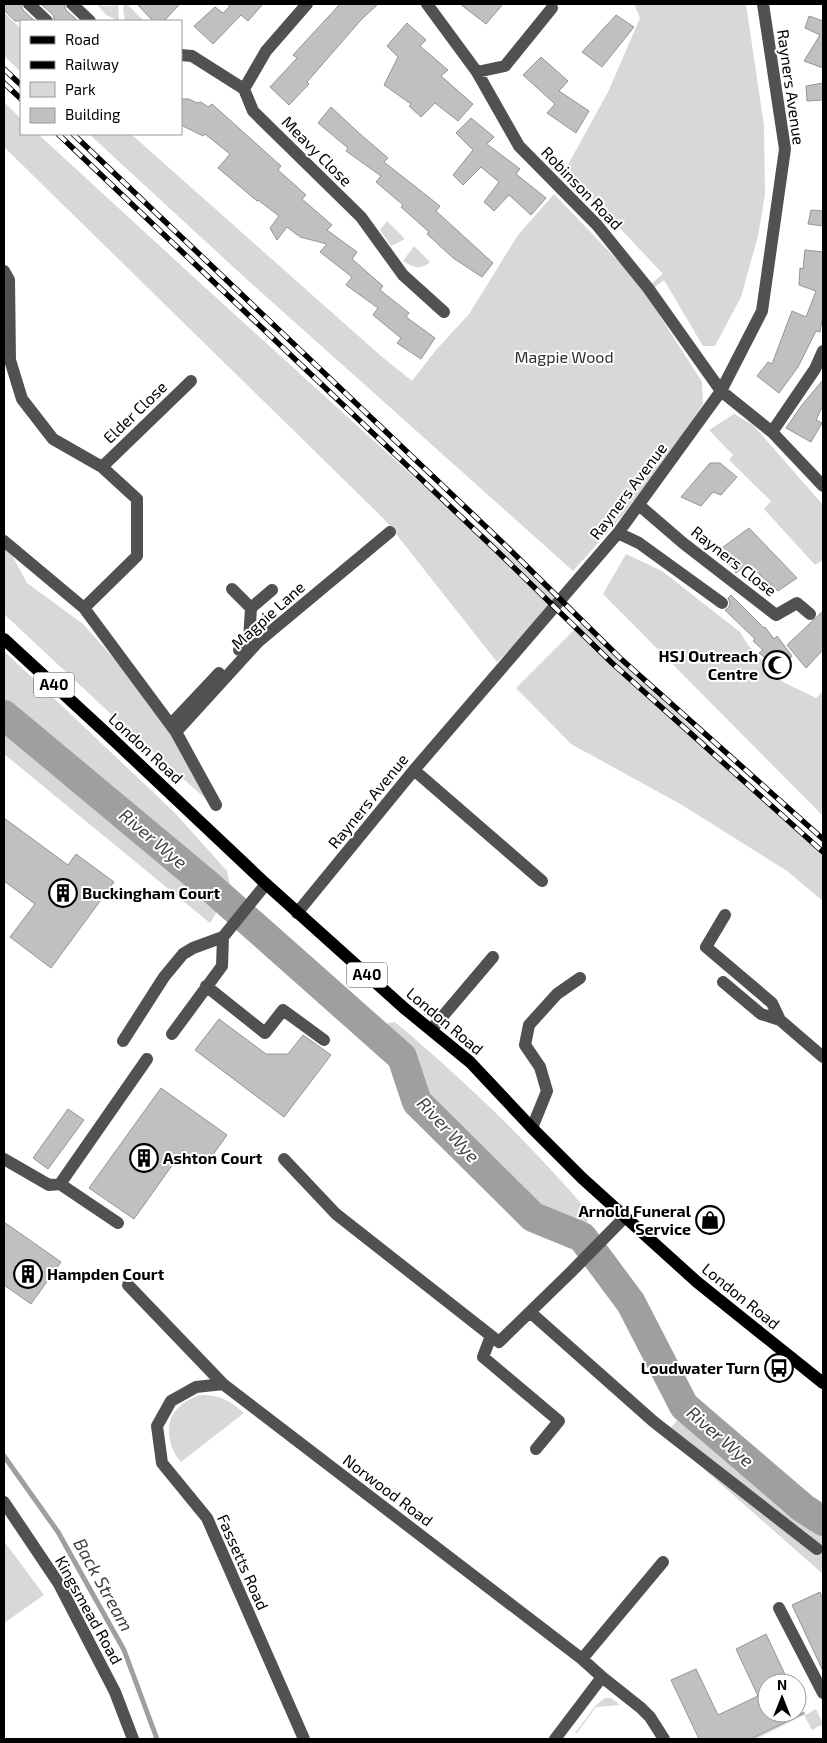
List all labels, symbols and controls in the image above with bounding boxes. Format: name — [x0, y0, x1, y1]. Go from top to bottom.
legend — [20, 20, 182, 135]
street label: Rayners Avenue — [774, 28, 809, 146]
text: Road — [65, 30, 100, 48]
text: Railway — [65, 55, 119, 73]
text: Park — [65, 80, 96, 98]
text: Building — [65, 105, 121, 123]
street label: Meavy Close — [278, 112, 356, 190]
street label: Robinson Road — [538, 142, 627, 233]
park label: Magpie Wood — [514, 347, 614, 366]
street label: Elder Close — [99, 377, 170, 447]
street label: Rayners Avenue — [585, 439, 670, 543]
street label: Rayners Close — [688, 521, 781, 600]
street label: Magpie Lane — [227, 577, 308, 652]
place label: HSJ Outreach Centre — [659, 646, 758, 683]
mosque icon: HSJ Outreach Centre — [762, 650, 792, 680]
road number: A40 — [34, 672, 74, 698]
street label: London Road — [105, 708, 187, 787]
street label: Rayners Avenue — [324, 749, 412, 852]
water label: River Wye — [115, 804, 192, 873]
building icon: Buckingham Court — [48, 878, 78, 908]
place label: Buckingham Court — [82, 883, 221, 902]
road number: A40 — [347, 962, 387, 988]
street label: London Road — [403, 983, 488, 1058]
water label: River Wye — [413, 1092, 485, 1167]
building icon: Ashton Court — [129, 1143, 159, 1173]
place label: Ashton Court — [163, 1148, 263, 1167]
place label: Arnold Funeral Service — [578, 1201, 692, 1238]
shop icon: Arnold Funeral Service — [695, 1205, 725, 1235]
street label: London Road — [699, 1258, 784, 1333]
building icon: Hampden Court — [13, 1259, 43, 1289]
place label: Hampden Court — [47, 1264, 165, 1283]
bus stop icon: Loudwater Turn — [764, 1353, 794, 1383]
place label: Loudwater Turn — [641, 1358, 760, 1377]
water label: River Wye — [683, 1401, 759, 1472]
street label: Norwood Road — [340, 1450, 437, 1530]
street label: Fassetts Road — [214, 1511, 273, 1613]
water label: Back Stream — [69, 1534, 138, 1635]
street label: Kingsmead Road — [52, 1552, 127, 1667]
north arrow — [757, 1673, 807, 1723]
text: N — [777, 1676, 787, 1693]

